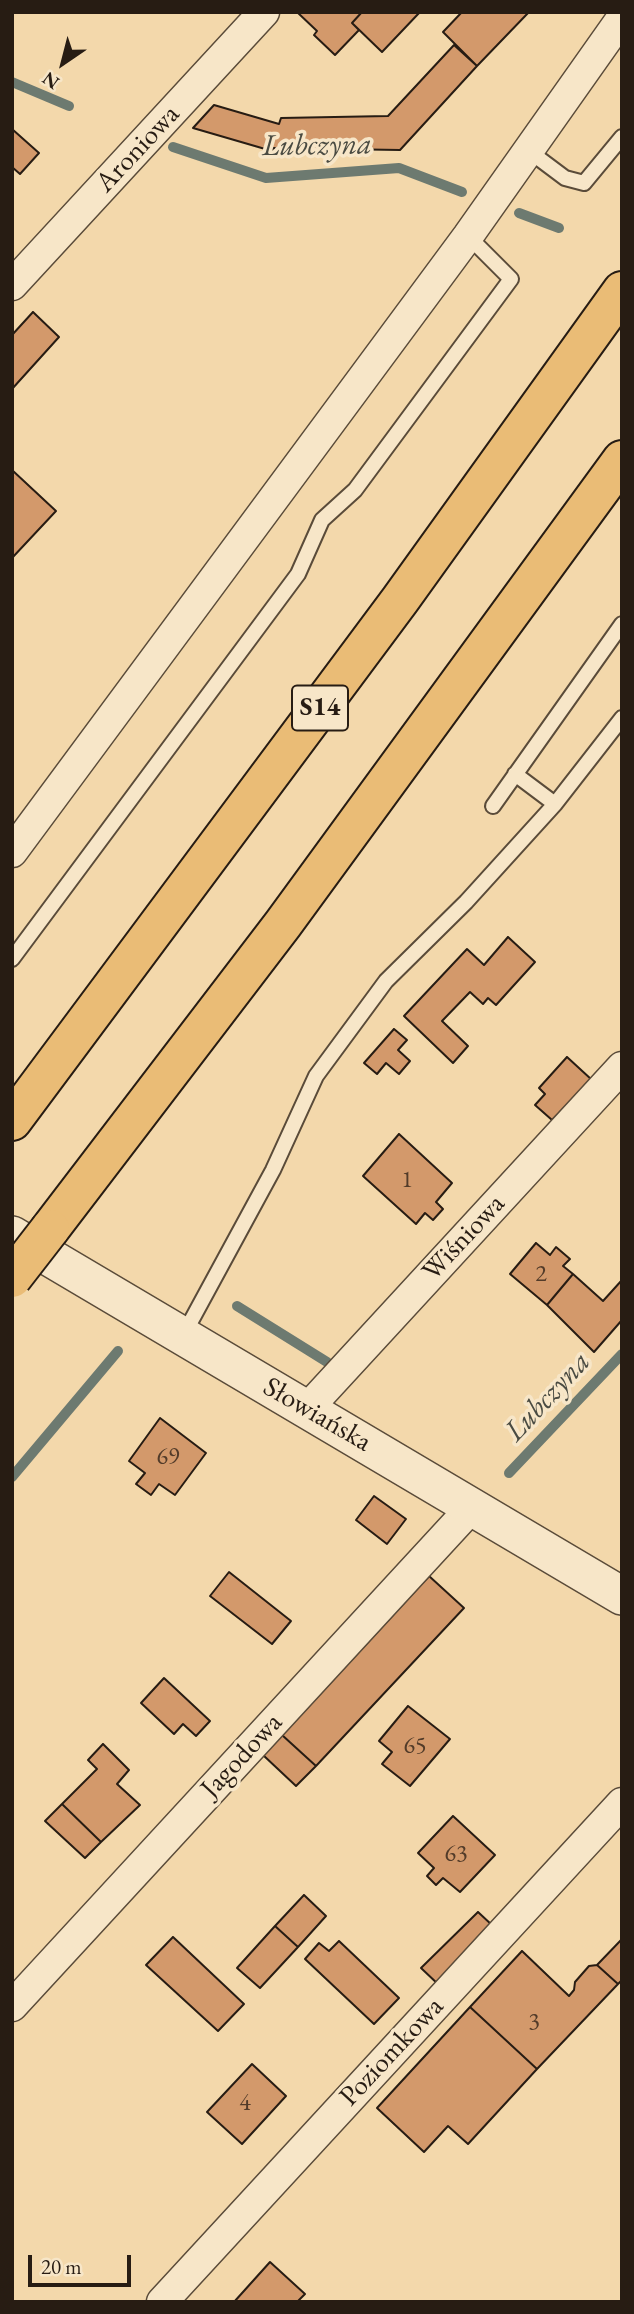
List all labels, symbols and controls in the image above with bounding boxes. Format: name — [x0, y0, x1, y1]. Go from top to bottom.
north arrow — [28, 28, 98, 98]
text: N — [37, 66, 64, 95]
street label: Aroniowa — [89, 98, 187, 200]
water label: Lubczyna — [262, 127, 372, 165]
road number: S14 — [292, 686, 348, 730]
house number: 1 — [401, 1166, 413, 1194]
street label: Wiśniowa — [416, 1188, 512, 1288]
house number: 2 — [535, 1260, 547, 1288]
water label: Lubczyna — [497, 1345, 599, 1449]
street label: Słowiańska — [257, 1371, 377, 1459]
house number: 69 — [156, 1443, 180, 1471]
street label: Jagodowa — [194, 1706, 290, 1806]
house number: 65 — [403, 1732, 427, 1760]
house number: 63 — [444, 1840, 468, 1868]
street label: Poziomkowa — [333, 1990, 451, 2114]
house number: 3 — [528, 2008, 540, 2036]
house number: 4 — [239, 2089, 251, 2117]
scale bar — [32, 2240, 135, 2284]
text: 20 m — [41, 2253, 82, 2280]

